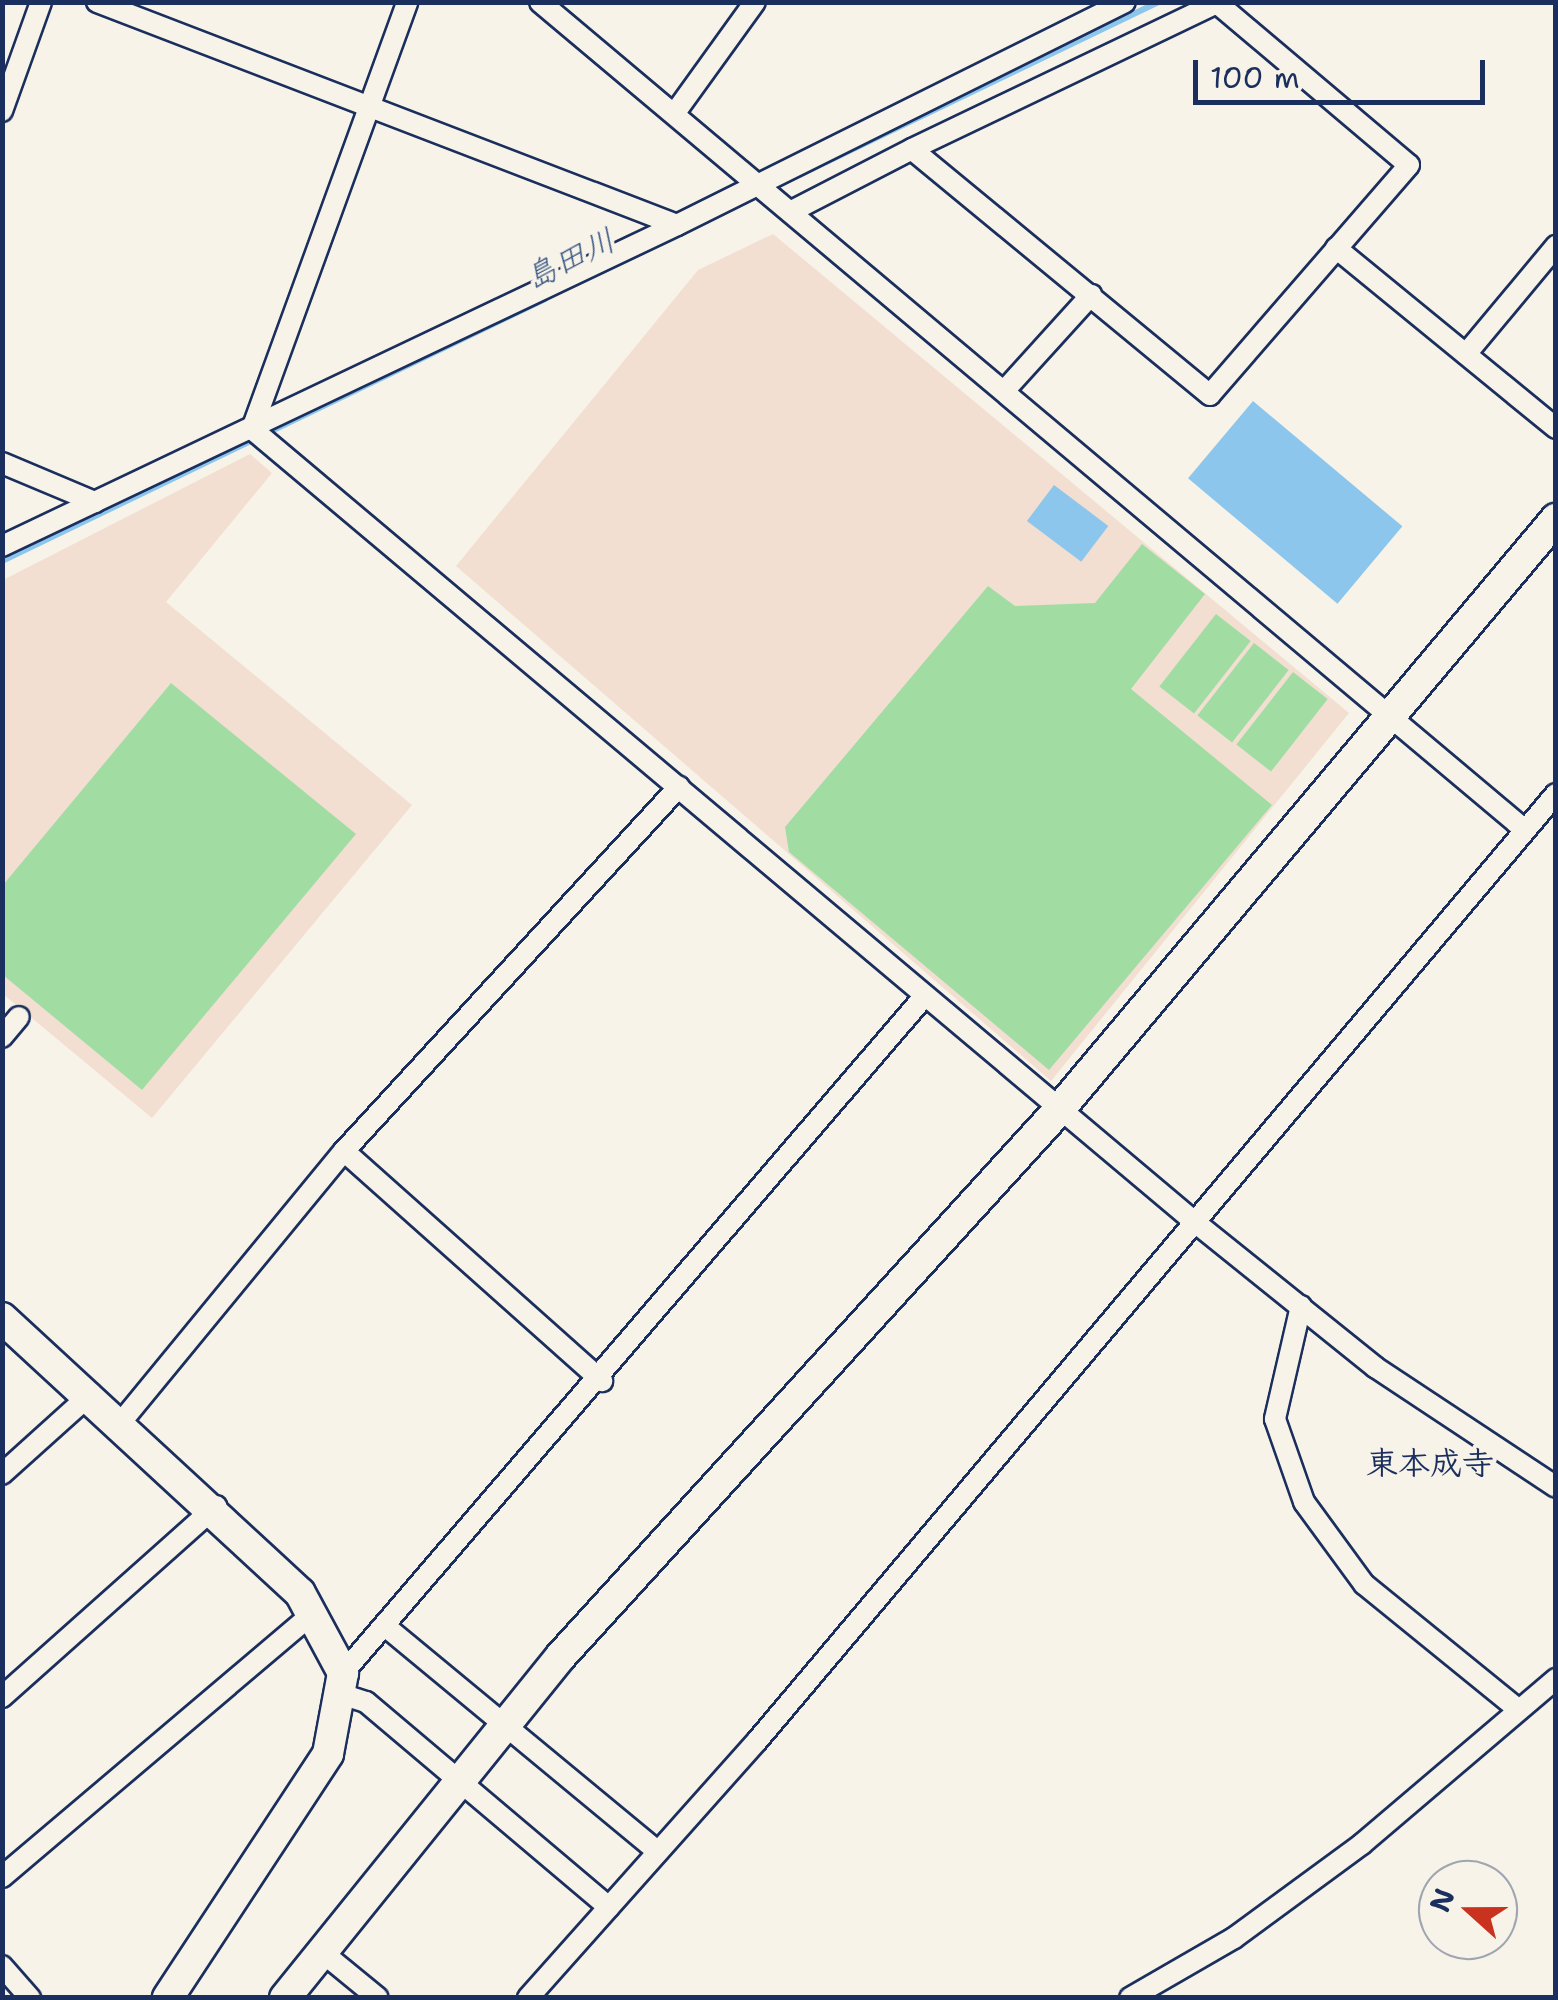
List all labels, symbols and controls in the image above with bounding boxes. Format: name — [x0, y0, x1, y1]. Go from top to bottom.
scale bar — [1198, 40, 1490, 102]
text: 100 m — [1210, 57, 1300, 98]
water label: 島田川 — [518, 221, 622, 297]
district label: 東本成寺 — [1366, 1444, 1494, 1482]
north arrow — [1418, 1860, 1518, 1960]
text: N — [1420, 1883, 1464, 1917]

